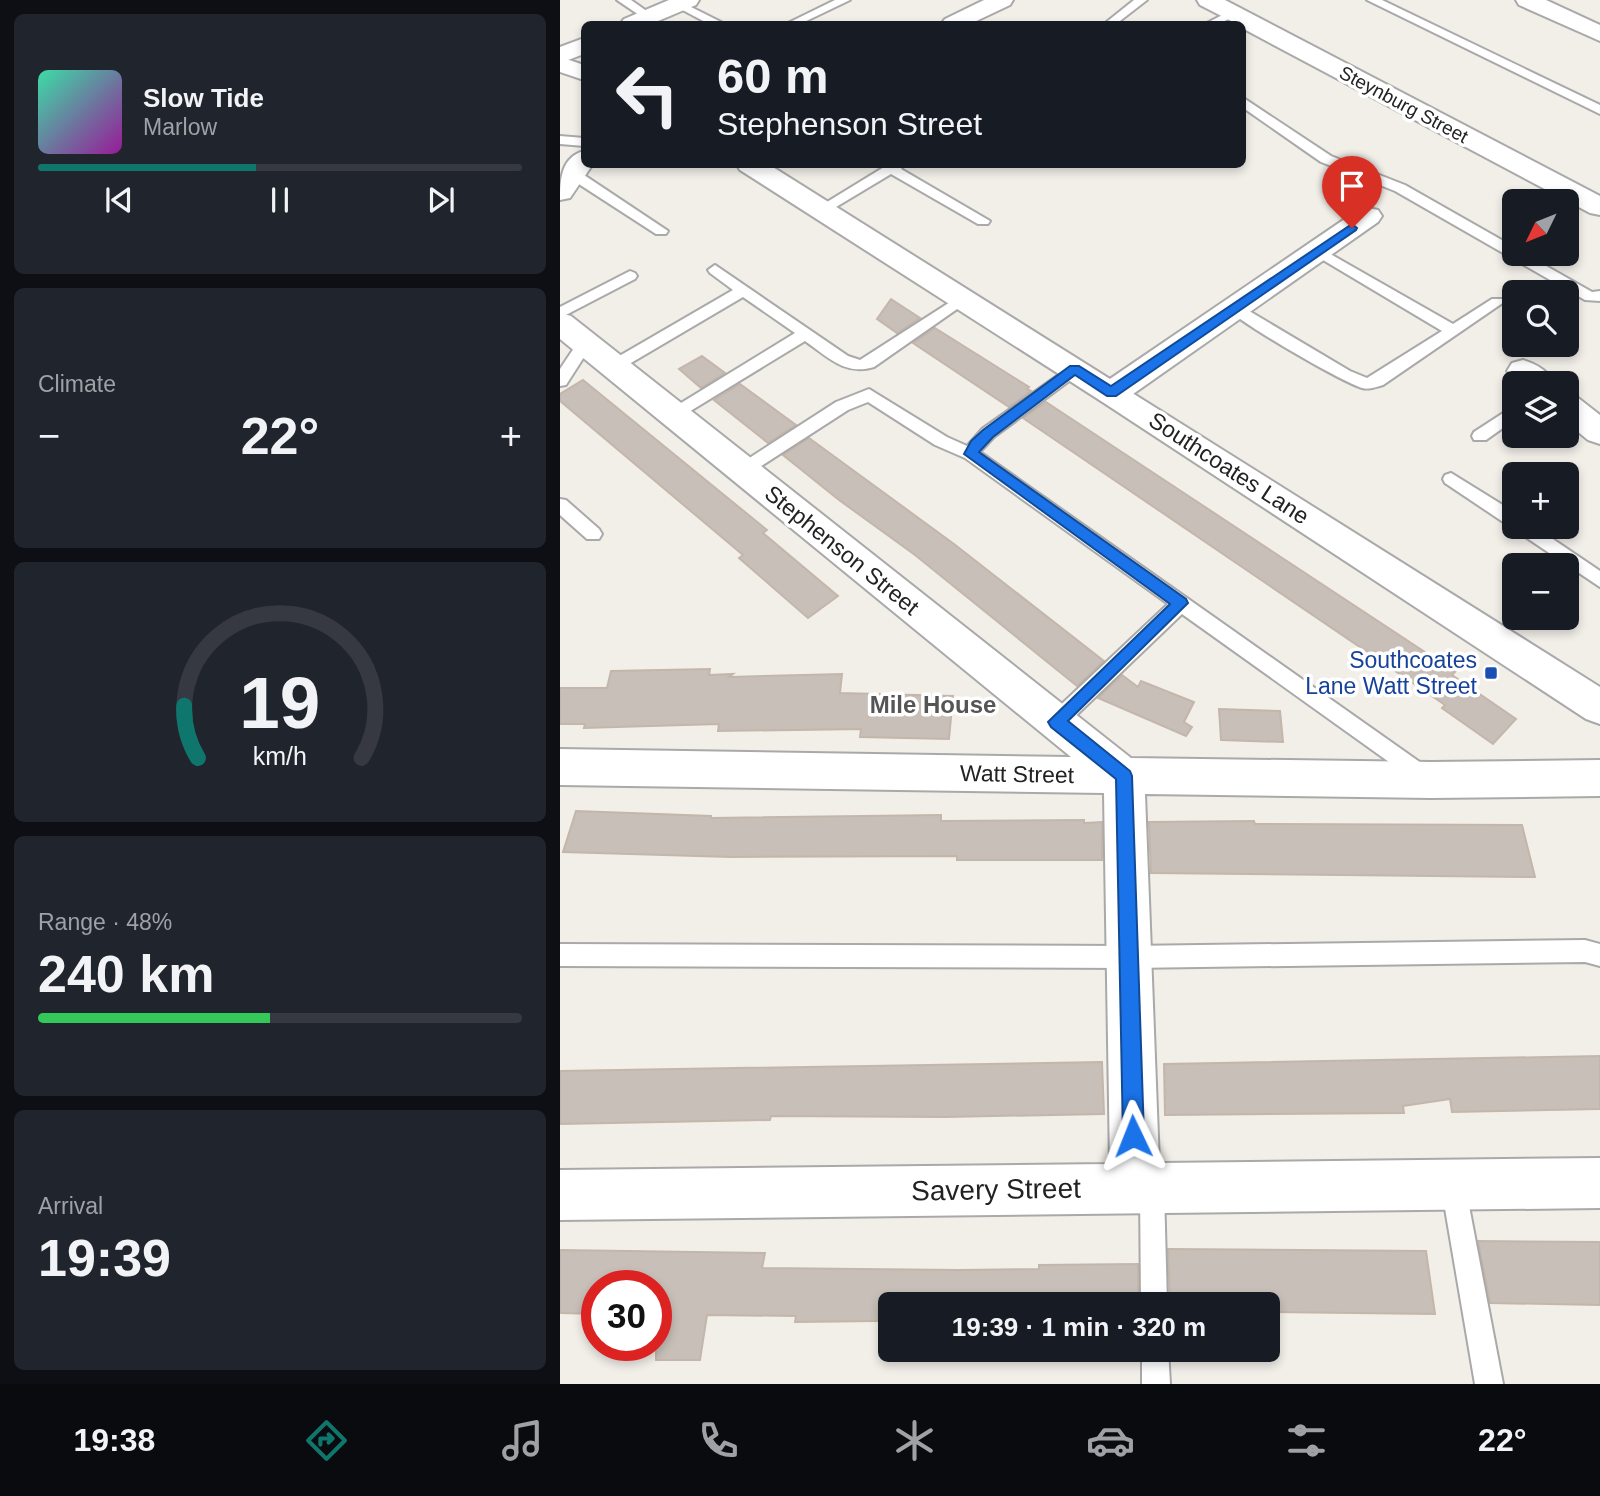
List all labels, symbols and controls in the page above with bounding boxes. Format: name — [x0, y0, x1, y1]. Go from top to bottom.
icon: left — [602, 49, 693, 140]
text: 60 m — [717, 49, 829, 103]
street label: Steynburg Street — [1336, 62, 1472, 148]
text: Slow Tide — [143, 83, 264, 113]
text: Stephenson Street — [717, 106, 982, 142]
text: Marlow — [143, 114, 217, 140]
pin — [1322, 156, 1382, 228]
icon: arrive — [1333, 167, 1371, 205]
icon: previous — [100, 181, 138, 219]
icon: pause — [261, 181, 299, 219]
icon: next — [422, 181, 460, 219]
north arrow — [1502, 189, 1578, 266]
map controls — [1502, 189, 1579, 630]
button: search — [1502, 280, 1579, 357]
text: Climate — [38, 371, 116, 397]
button: layers — [1502, 371, 1579, 448]
text: 22° — [241, 407, 319, 465]
street label: Southcoates Lane — [1144, 407, 1314, 529]
text: − — [38, 415, 60, 457]
text: + — [500, 415, 522, 457]
button: + — [1502, 462, 1579, 539]
street label: Stephenson Street — [760, 480, 925, 620]
button: − — [1502, 553, 1579, 630]
place label: Southcoates Lane Watt Street — [1305, 647, 1478, 699]
text: 19 — [240, 662, 320, 743]
marker: Southcoates Lane Watt Street — [1483, 665, 1499, 681]
district label: Mile House — [870, 691, 996, 718]
text: km/h — [253, 742, 307, 770]
street label: Watt Street — [960, 760, 1075, 788]
text: Range · 48% — [38, 909, 172, 935]
text: 240 km — [38, 945, 214, 1003]
position arrow — [1096, 1099, 1170, 1173]
street label: Savery Street — [911, 1173, 1081, 1206]
text: Arrival — [38, 1193, 103, 1219]
text: 19:39 — [38, 1229, 171, 1287]
speed limit sign: 30 — [581, 1270, 672, 1361]
text: 19:39 · 1 min · 320 m — [952, 1312, 1206, 1342]
icon: directions — [302, 1416, 351, 1465]
icon: music — [498, 1416, 547, 1465]
icon: phone — [694, 1416, 743, 1465]
icon: climate — [890, 1416, 939, 1465]
icon: car — [1086, 1416, 1135, 1465]
icon: filters — [1282, 1416, 1331, 1465]
text: 19:38 — [73, 1422, 155, 1458]
text: 22° — [1478, 1422, 1527, 1458]

